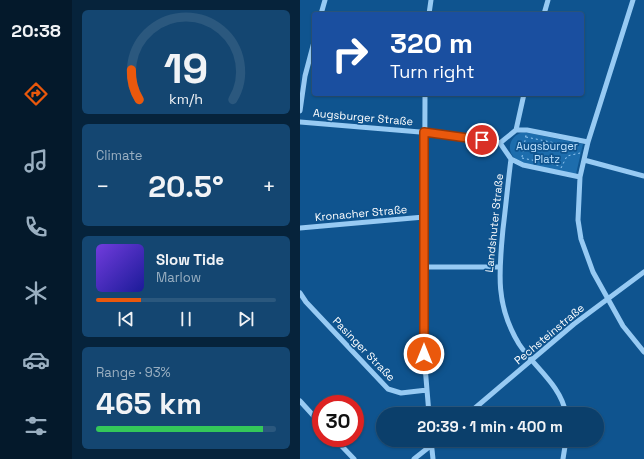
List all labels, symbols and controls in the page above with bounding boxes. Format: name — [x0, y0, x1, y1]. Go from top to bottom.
text: 20:38 — [11, 19, 61, 42]
text: 320 m — [390, 25, 473, 61]
icon: right — [324, 28, 376, 80]
text: 19 — [164, 42, 208, 95]
text: Turn right — [390, 60, 474, 83]
icon: directions — [22, 80, 50, 108]
text: km/h — [169, 90, 203, 108]
street label: Augsburger Straße — [312, 106, 414, 128]
pin — [465, 123, 499, 157]
icon: arrive — [471, 129, 493, 151]
park label: Augsburger Platz — [516, 139, 578, 166]
icon: music — [22, 147, 50, 175]
text: Climate — [96, 147, 142, 164]
text: 20.5° — [148, 167, 224, 206]
text: − — [96, 172, 110, 200]
text: + — [262, 172, 276, 200]
street label: Landshuter Straße — [482, 173, 506, 273]
street label: Kronacher Straße — [314, 202, 408, 224]
icon: phone — [22, 213, 50, 241]
text: Slow Tide — [156, 250, 224, 269]
text: Marlow — [156, 269, 201, 286]
icon: climate — [22, 279, 50, 307]
street label: Pechsteinstraße — [511, 301, 587, 367]
icon: previous — [115, 308, 137, 330]
icon: pause — [175, 308, 197, 330]
icon: next — [235, 308, 257, 330]
street label: Pasinger Straße — [330, 314, 398, 384]
position arrow — [403, 333, 445, 375]
icon: car — [22, 346, 50, 374]
text: Range · 93% — [96, 364, 171, 381]
text: 465 km — [96, 384, 202, 423]
speed limit sign: 30 — [312, 395, 364, 447]
icon: filters — [22, 412, 50, 440]
text: 20:39 · 1 min · 400 m — [417, 417, 563, 436]

